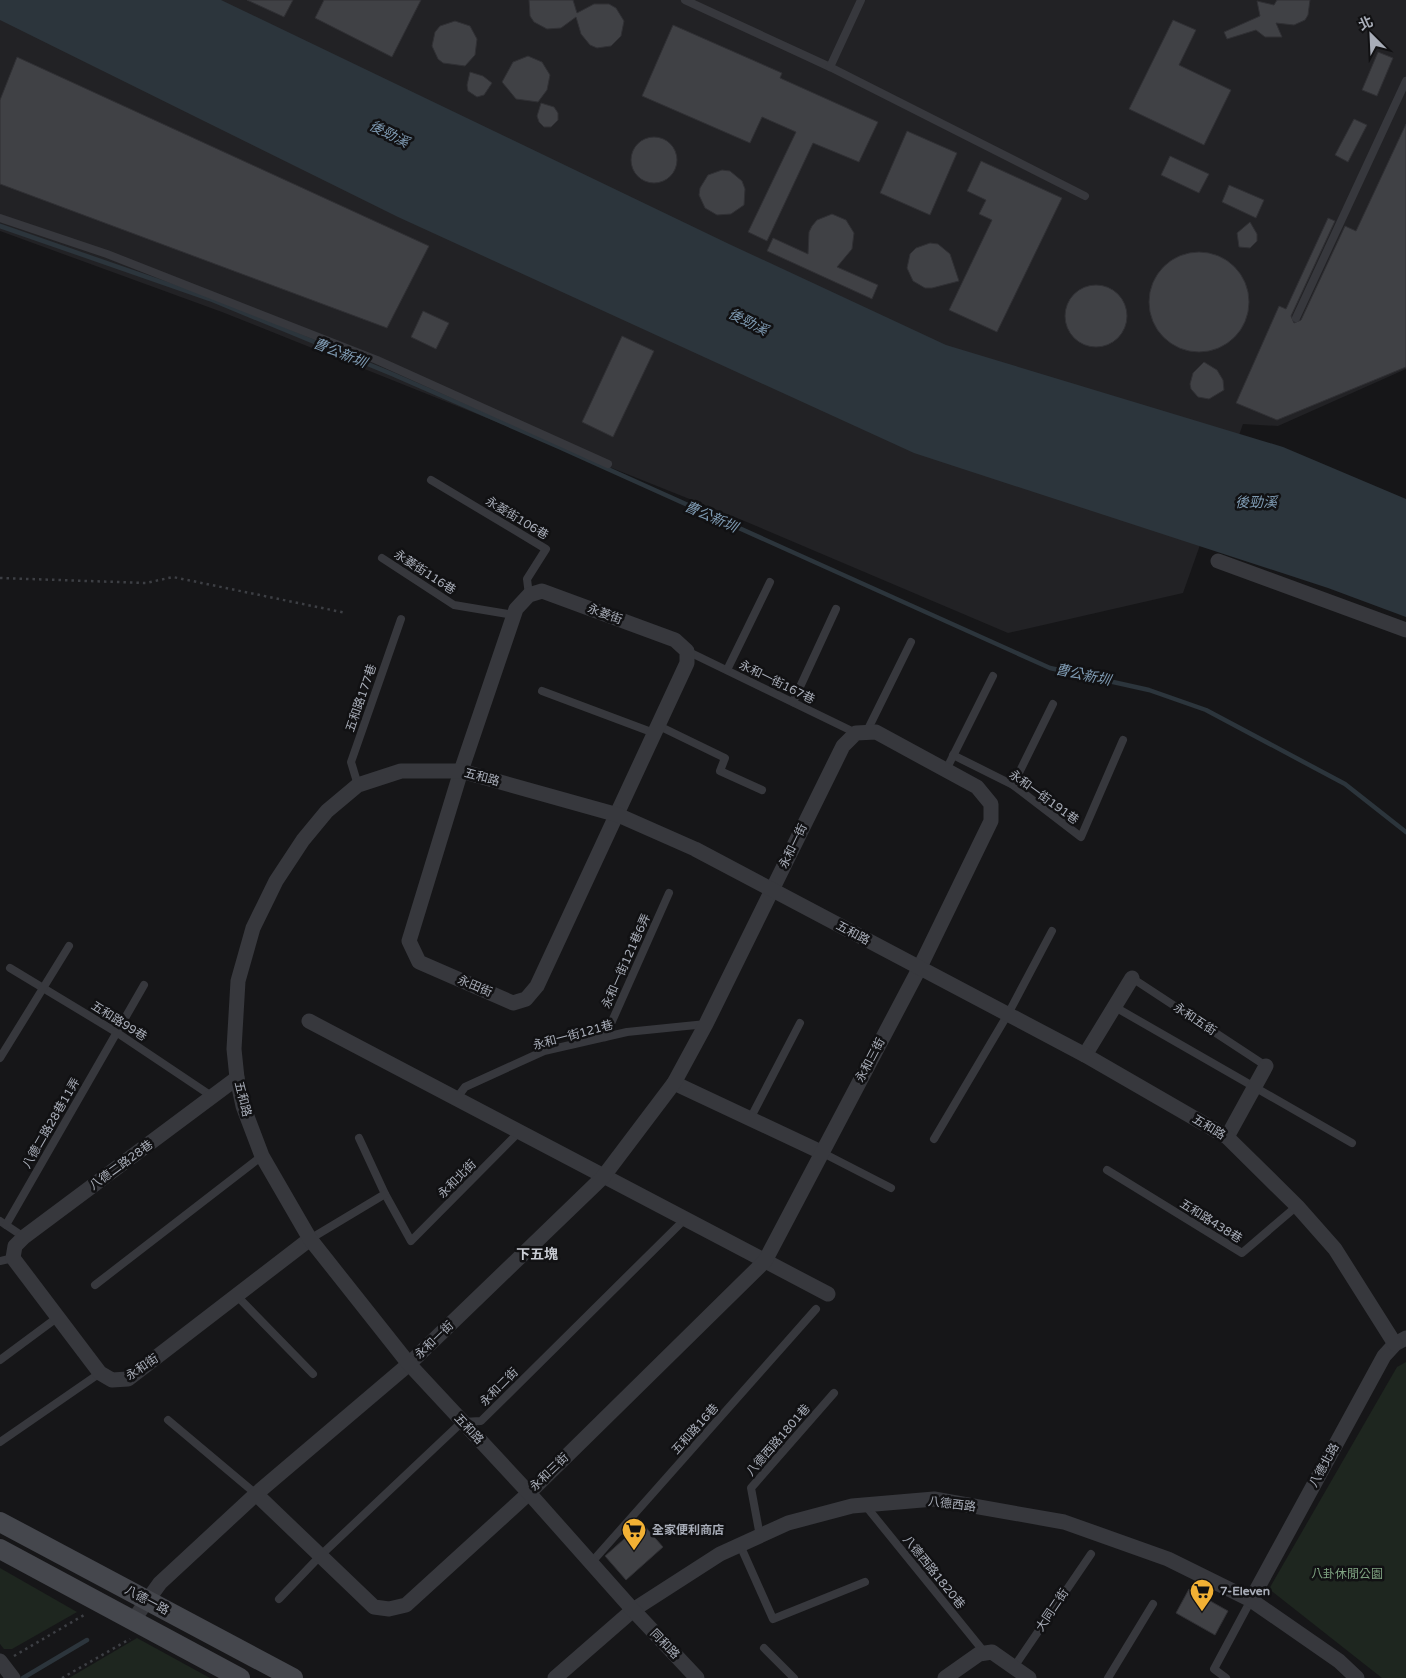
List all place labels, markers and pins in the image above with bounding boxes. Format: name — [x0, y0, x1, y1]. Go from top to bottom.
supermarket icon: 全家便利商店 — [621, 1517, 647, 1551]
place label: 全家便利商店 — [652, 1523, 724, 1537]
supermarket icon: 7-Eleven — [1189, 1578, 1215, 1612]
place label: 7-Eleven — [1220, 1584, 1270, 1598]

